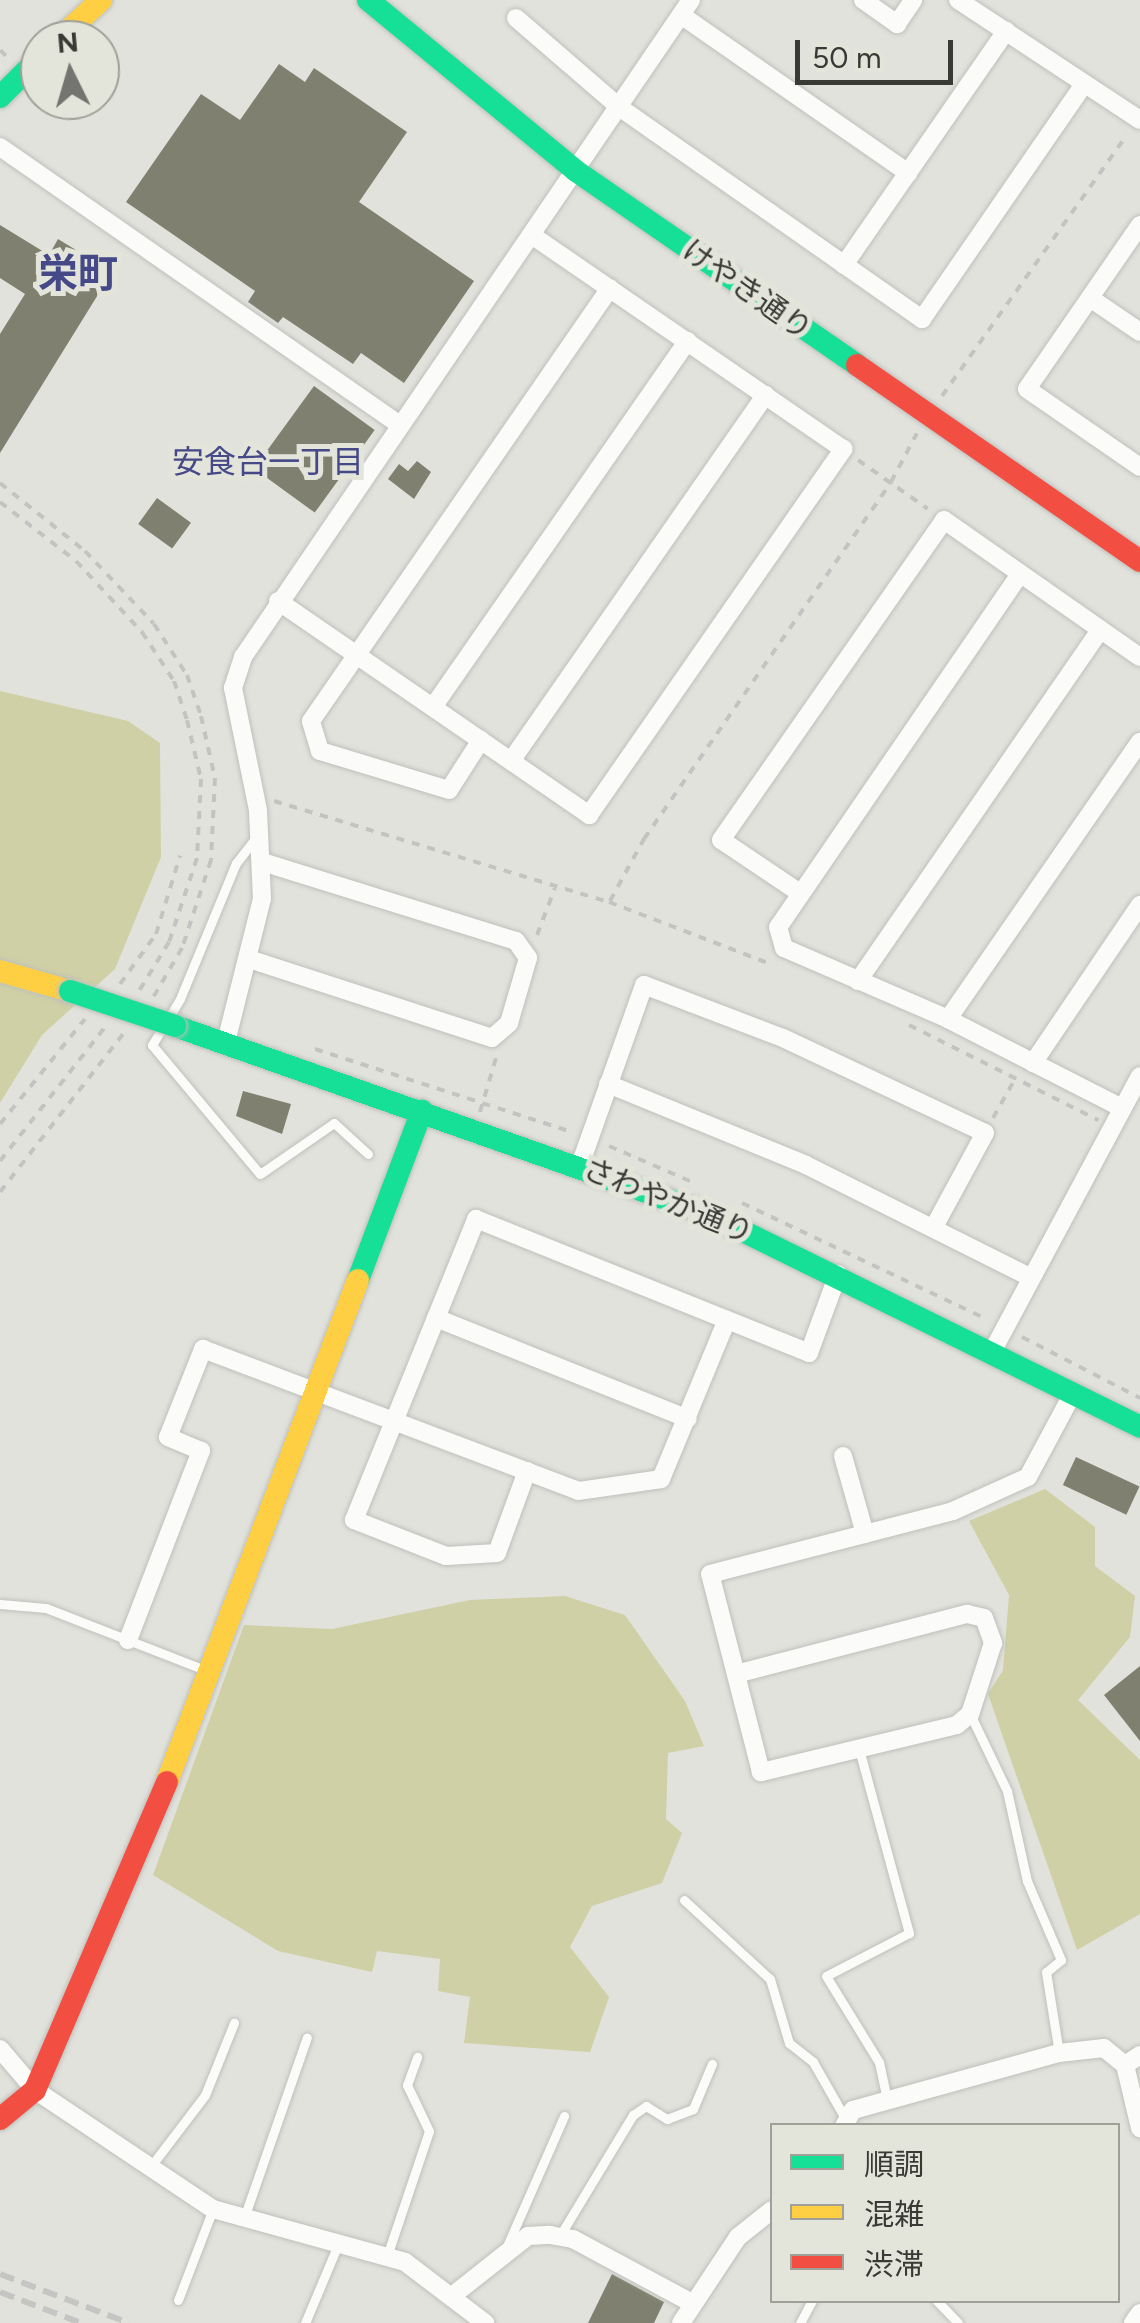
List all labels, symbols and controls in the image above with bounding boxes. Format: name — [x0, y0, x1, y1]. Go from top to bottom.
north arrow — [20, 20, 120, 120]
scale bar — [800, 20, 958, 82]
text: N — [55, 24, 80, 60]
text: 50 m — [812, 39, 881, 76]
street label: けやき通り — [675, 232, 819, 348]
district label: 栄町 — [38, 249, 118, 297]
district label: 安食台一丁目 — [172, 443, 364, 481]
street label: さわやか通り — [578, 1151, 758, 1251]
legend — [770, 2123, 1120, 2303]
text: 順調 — [864, 2146, 924, 2183]
text: 混雑 — [864, 2196, 924, 2233]
text: 渋滞 — [864, 2246, 924, 2283]

